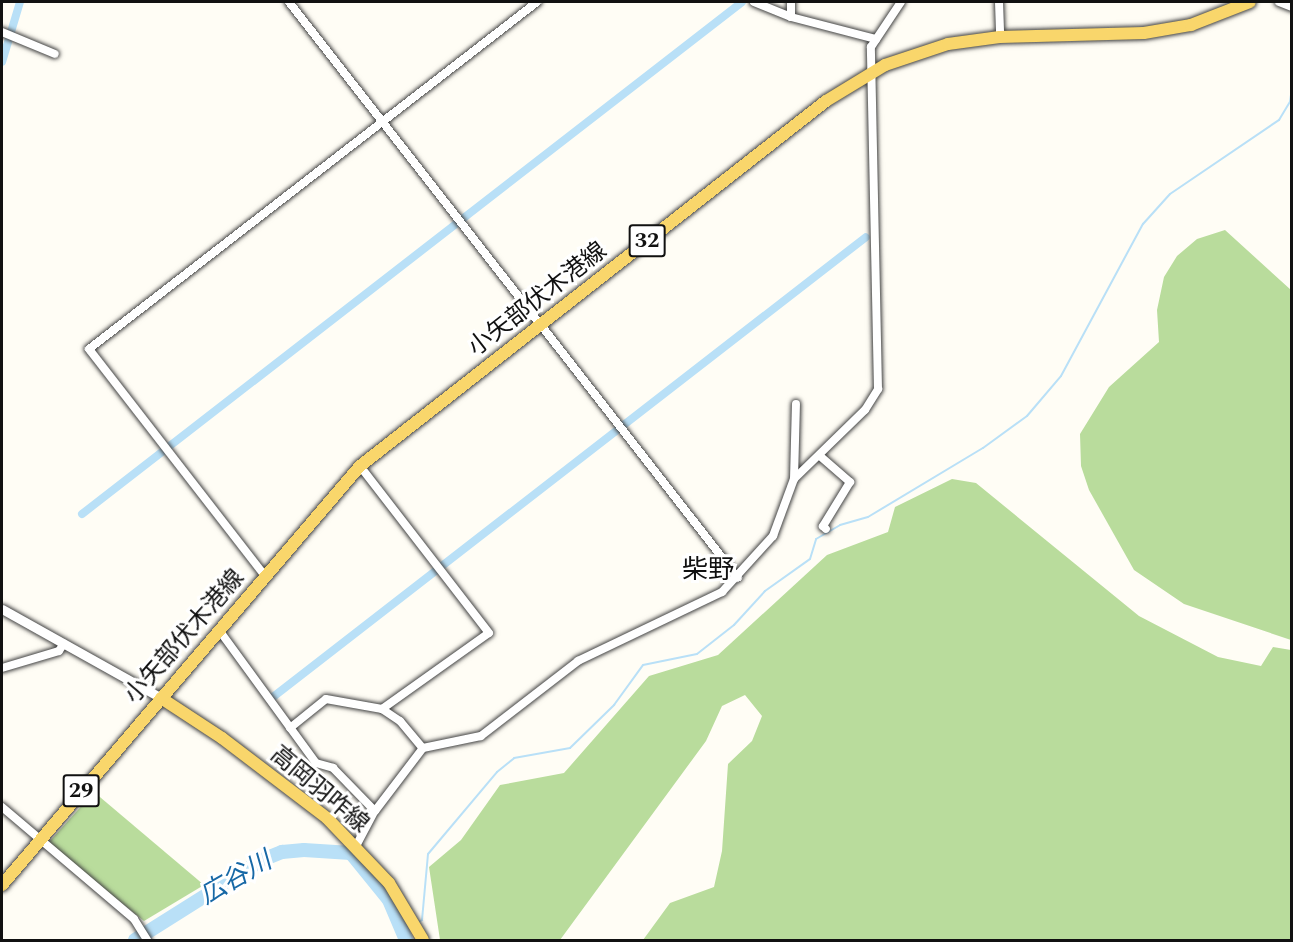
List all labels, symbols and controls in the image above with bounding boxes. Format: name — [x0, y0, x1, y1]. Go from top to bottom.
road number: 32 — [628, 222, 666, 260]
street label: 小矢部伏木港線 — [463, 237, 613, 363]
district label: 柴野 — [682, 555, 734, 587]
street label: 小矢部伏木港線 — [119, 564, 251, 710]
street label: 高岡羽咋線 — [264, 740, 374, 840]
road number: 29 — [62, 772, 100, 810]
water label: 広谷川 — [194, 846, 278, 912]

